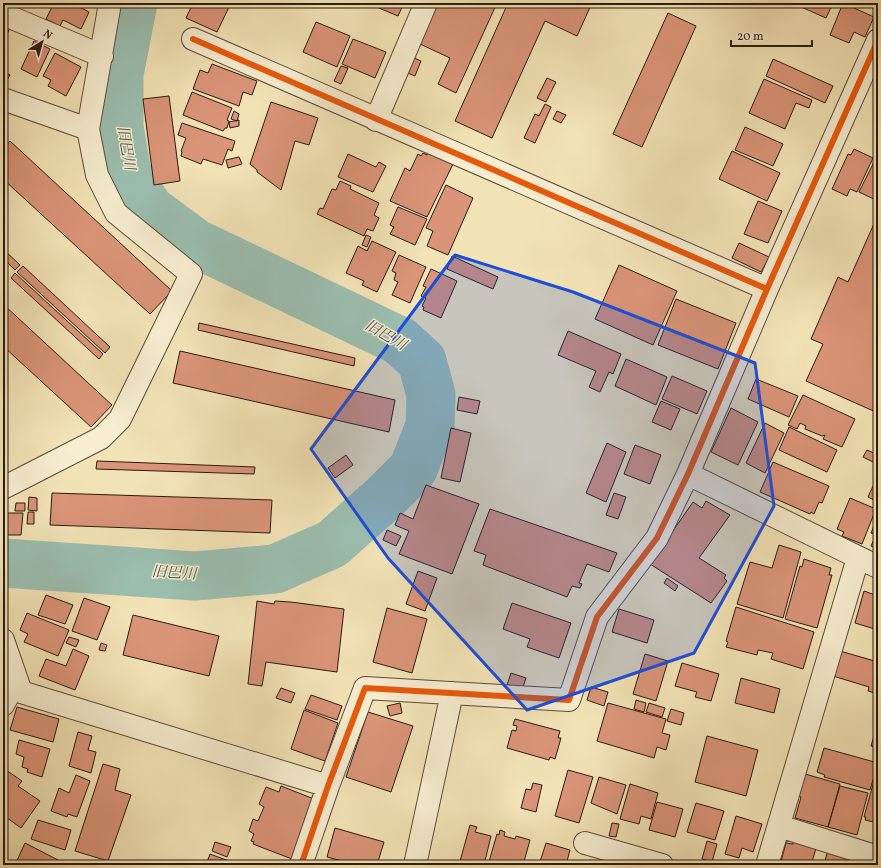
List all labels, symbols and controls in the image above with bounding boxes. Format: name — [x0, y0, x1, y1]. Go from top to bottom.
north arrow — [22, 22, 62, 62]
scale bar — [731, 22, 812, 48]
text: N — [39, 27, 55, 44]
text: 20 m — [737, 29, 764, 45]
water label: 旧巴川 — [111, 124, 140, 174]
water label: 旧巴川 — [360, 316, 411, 357]
water label: 旧巴川 — [151, 562, 199, 586]

